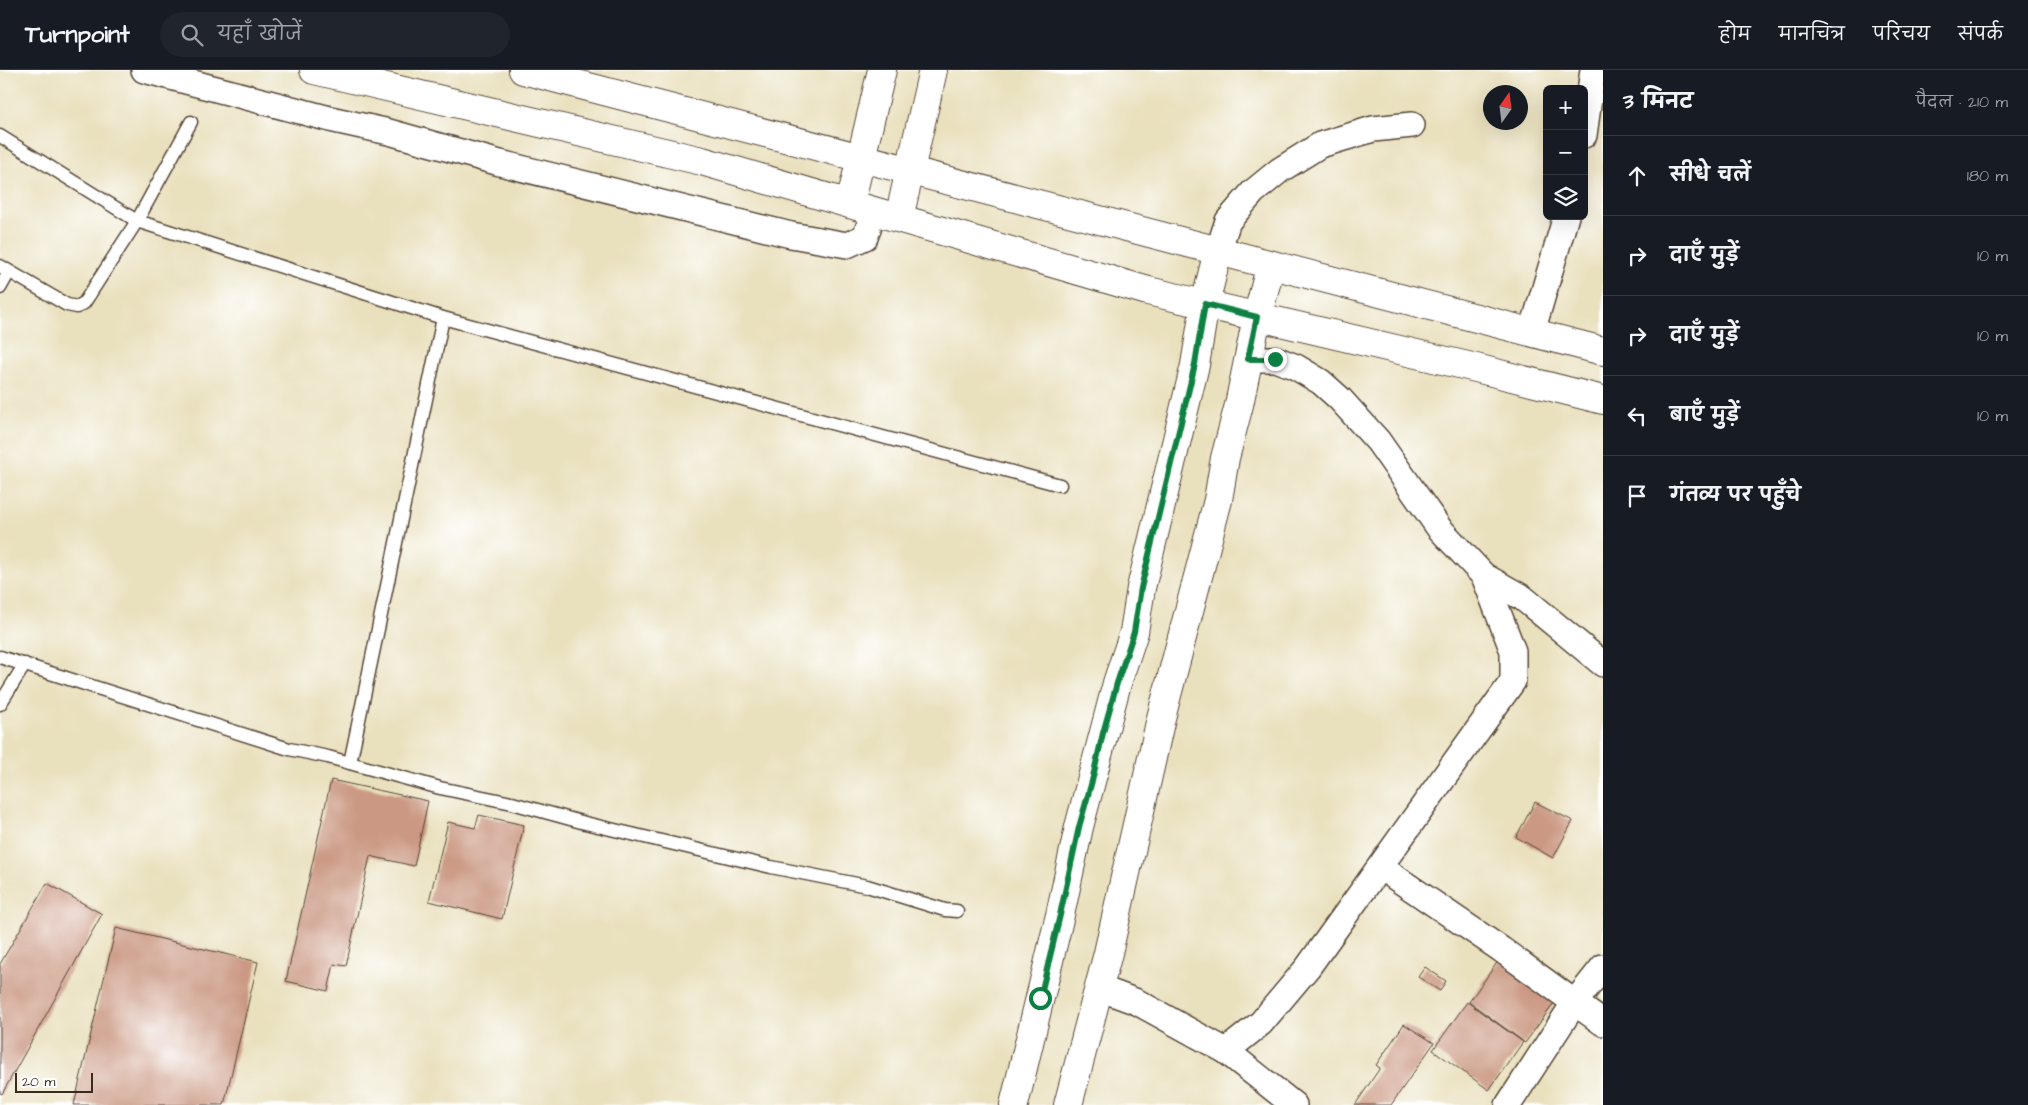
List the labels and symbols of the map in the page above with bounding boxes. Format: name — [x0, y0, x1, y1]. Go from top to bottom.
north arrow — [1483, 85, 1528, 130]
route end — [1264, 348, 1287, 371]
route start — [1029, 987, 1052, 1010]
scale bar — [15, 1070, 92, 1093]

